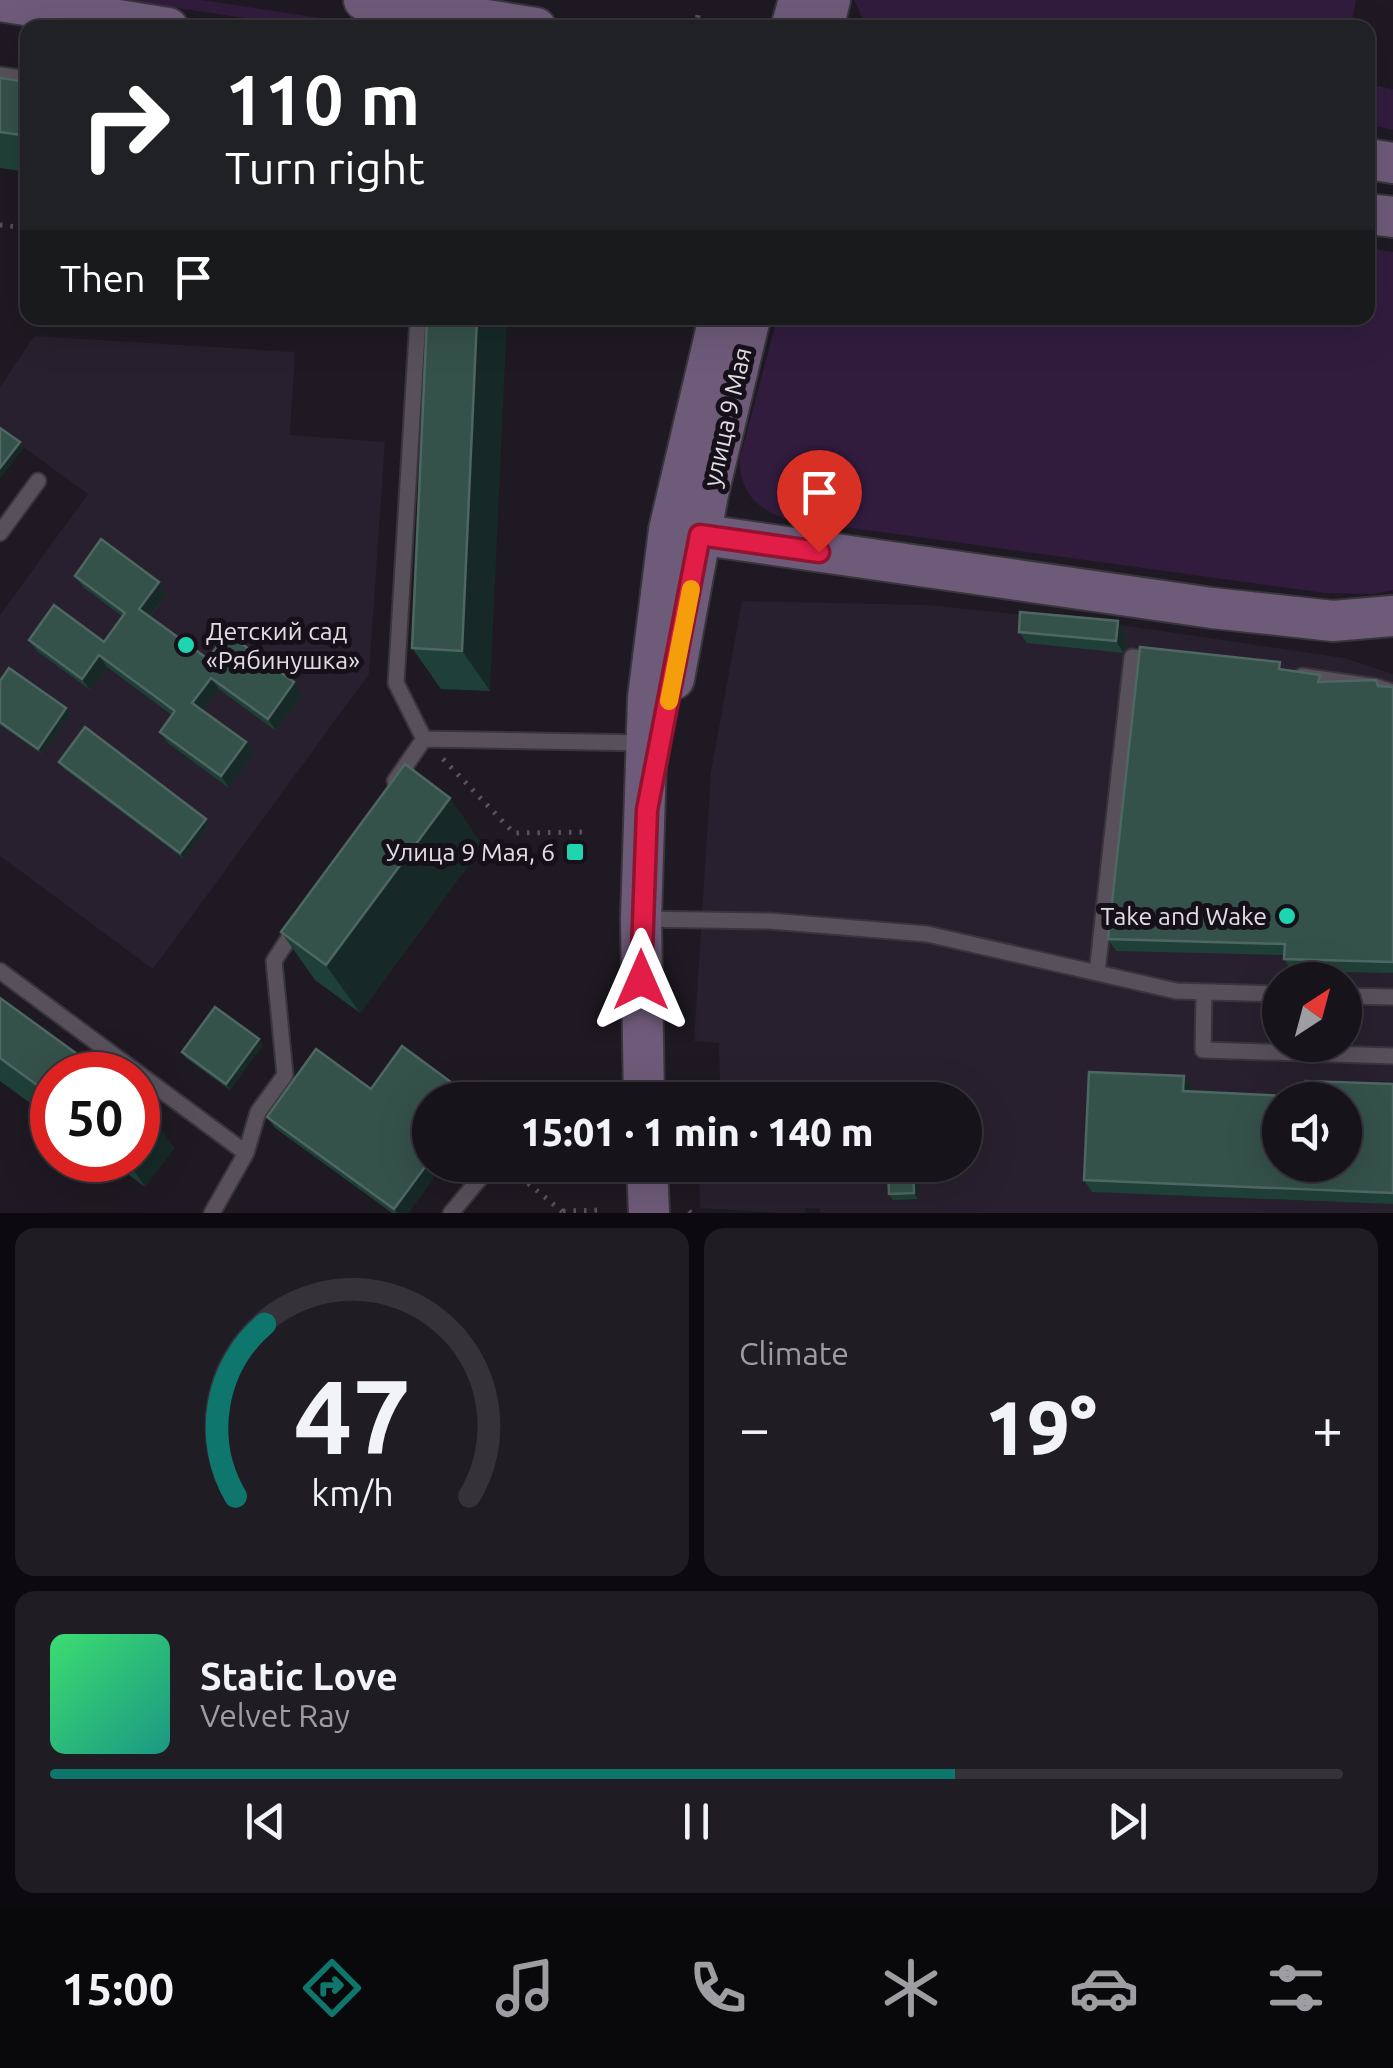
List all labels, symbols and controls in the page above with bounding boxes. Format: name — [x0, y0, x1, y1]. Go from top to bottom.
icon: right — [60, 60, 190, 190]
text: 110 m — [225, 60, 420, 138]
text: Turn right — [225, 142, 425, 193]
icon: arrive — [166, 250, 221, 305]
text: Then — [60, 257, 146, 299]
street label: улица 9 Мая — [697, 345, 757, 489]
pin — [777, 450, 862, 553]
icon: arrive — [792, 465, 847, 520]
place label: Детский сад «Рябинушка» — [206, 617, 360, 674]
marker: Детский сад «Рябинушка» — [175, 634, 197, 656]
place label: Улица 9 Мая, 6 — [386, 838, 555, 866]
marker: Улица 9 Мая, 6 — [564, 841, 586, 863]
place label: Take and Wake — [1101, 902, 1267, 930]
marker: Take and Wake — [1276, 905, 1298, 927]
position arrow — [589, 928, 693, 1032]
north arrow — [1262, 962, 1362, 1062]
map controls — [1262, 962, 1362, 1182]
speed limit sign: 50 — [30, 1052, 160, 1182]
button: sound — [1262, 1082, 1362, 1182]
text: 15:01 · 1 min · 140 m — [520, 1111, 874, 1153]
text: Climate — [739, 1335, 849, 1371]
text: 47 — [293, 1357, 411, 1474]
text: 19° — [985, 1385, 1097, 1469]
text: − — [739, 1397, 770, 1458]
text: + — [1312, 1397, 1343, 1458]
text: km/h — [311, 1473, 393, 1513]
text: Static Love — [200, 1655, 398, 1697]
text: Velvet Ray — [200, 1697, 350, 1733]
icon: previous — [238, 1794, 293, 1849]
icon: pause — [669, 1794, 724, 1849]
icon: next — [1100, 1794, 1155, 1849]
icon: directions — [297, 1953, 367, 2023]
icon: music — [490, 1953, 560, 2023]
icon: phone — [683, 1953, 753, 2023]
icon: climate — [876, 1953, 946, 2023]
icon: car — [1069, 1953, 1139, 2023]
icon: filters — [1261, 1953, 1331, 2023]
text: 15:00 — [61, 1963, 174, 2014]

